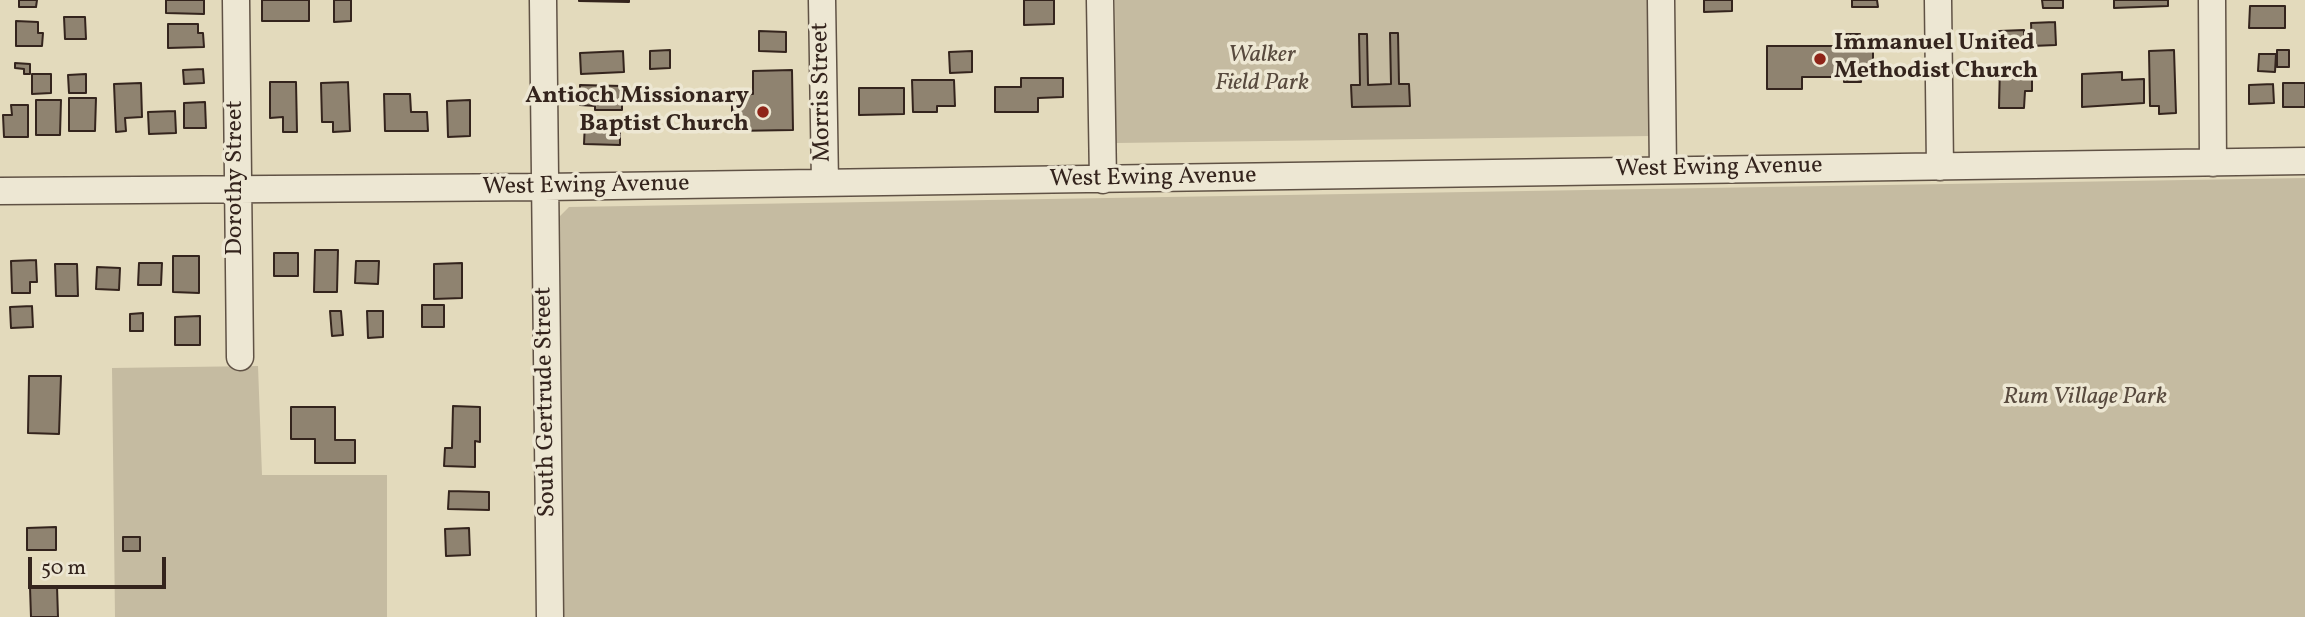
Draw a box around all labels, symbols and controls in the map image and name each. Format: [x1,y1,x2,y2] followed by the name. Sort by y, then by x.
[807,22,839,162] street label: Morris Street
[1834,31,2038,87] place label: Immanuel United Methodist Church
[1215,43,1309,99] park label: Walker Field Park
[1812,51,1828,67] marker: Immanuel United Methodist Church
[525,84,749,140] place label: Antioch Missionary Baptist Church
[223,100,251,256] street label: Dorothy Street
[755,104,771,120] marker: Antioch Missionary Baptist Church
[1615,153,1823,185] street label: West Ewing Avenue
[1049,163,1257,195] street label: West Ewing Avenue
[482,171,690,203] street label: West Ewing Avenue
[531,286,563,518] street label: South Gertrude Street
[2003,385,2167,413] park label: Rum Village Park
[32,544,170,588] scale bar
[41,554,86,583] text: 50 m

